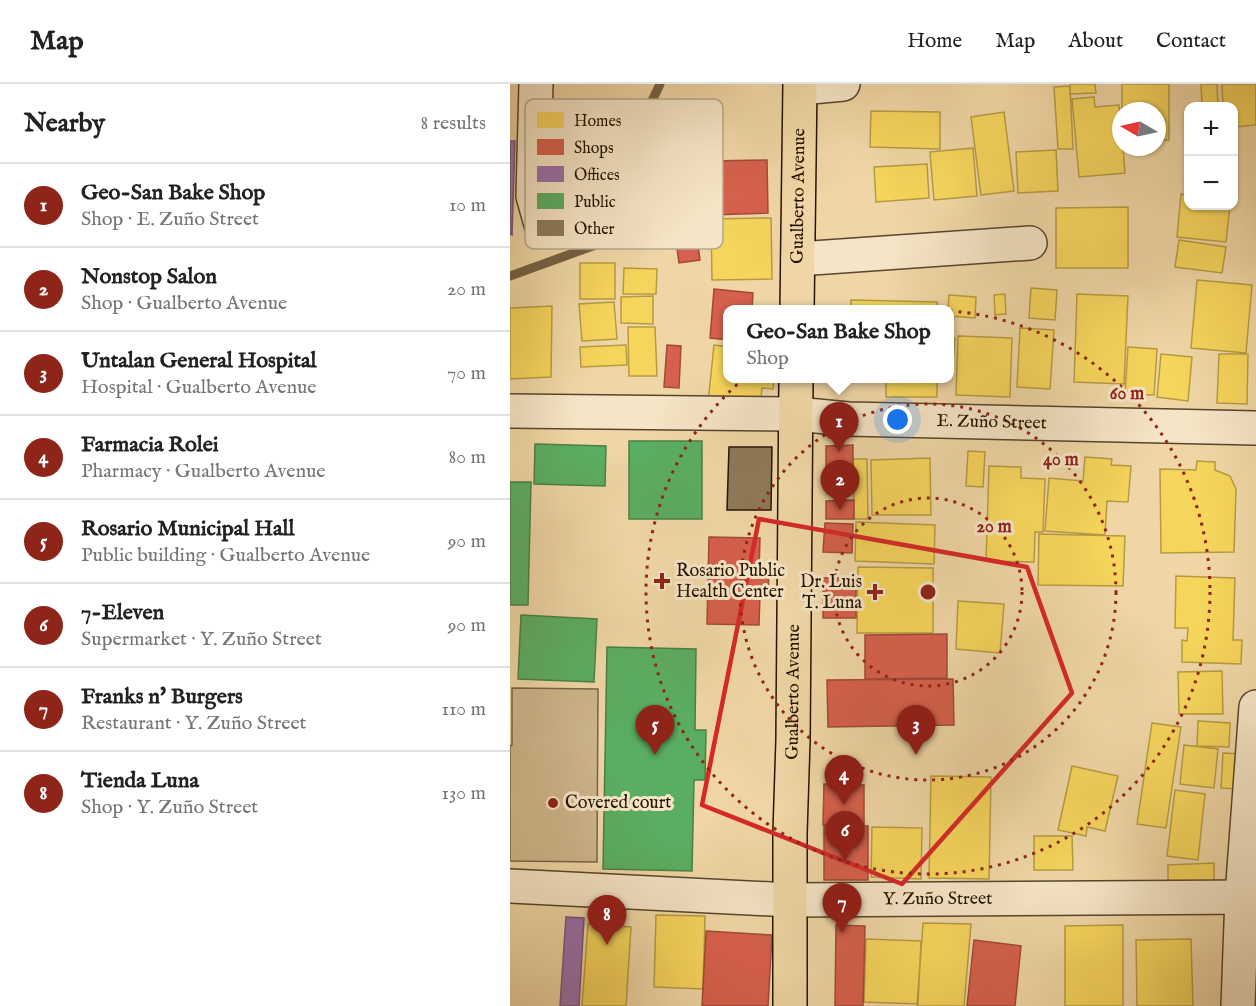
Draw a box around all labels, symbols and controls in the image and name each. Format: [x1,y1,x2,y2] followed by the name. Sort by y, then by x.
[30,24,84,59] text: Map
[907,28,962,55] text: Home
[995,28,1035,55] text: Map
[1068,28,1123,55] text: About
[1156,28,1226,55] text: Contact
[525,99,723,249] legend
[1112,102,1166,156] north arrow
[1184,102,1238,210] map controls
[1184,102,1238,156] button: +
[24,107,105,140] text: Nearby
[420,111,486,136] text: 8 results
[574,112,622,132] text: Homes
[786,128,811,264] street label: Gualberto Avenue
[574,139,614,159] text: Shops
[1184,156,1238,210] button: −
[574,166,620,186] text: Offices
[81,179,265,207] text: Geo-San Bake Shop
[40,193,47,218] text: 1
[449,193,486,218] text: 10 m
[574,193,616,213] text: Public
[81,207,259,232] text: Shop · E. Zuño Street
[574,220,615,240] text: Other
[81,263,217,291] text: Nonstop Salon
[39,277,48,302] text: 2
[447,277,486,302] text: 20 m
[81,291,287,316] text: Shop · Gualberto Avenue
[723,305,954,383] popup
[746,318,931,346] text: Geo-San Bake Shop
[746,346,789,371] text: Shop
[81,347,317,375] text: Untalan General Hospital
[40,361,47,386] text: 3
[447,361,486,386] text: 70 m
[81,375,317,400] text: Hospital · Gualberto Avenue
[1110,383,1144,406] text: 60 m
[820,402,858,452] pin: 1
[883,405,912,434] your location
[936,409,1047,435] street label: E. Zuño Street
[81,431,219,459] text: Farmacia Rolei
[39,445,48,470] text: 4
[449,445,486,470] text: 80 m
[1043,449,1079,472] text: 40 m
[81,459,326,484] text: Pharmacy · Gualberto Avenue
[820,460,860,510] pin: 2
[81,515,295,543] text: Rosario Municipal Hall
[976,516,1012,539] text: 20 m
[40,529,47,554] text: 5
[448,529,486,554] text: 90 m
[81,543,370,568] text: Public building · Gualberto Avenue
[676,560,785,604] place label: Rosario Public Health Center
[800,571,862,615] place label: Dr. Luis T. Luna
[653,572,671,590] marker: Rosario Public Health Center
[918,582,938,602] centre of rings
[866,583,884,601] marker: Dr. Luis T. Luna
[81,599,164,627] text: 7-Eleven
[39,613,48,638] text: 6
[448,613,486,638] text: 90 m
[781,624,805,760] street label: Gualberto Avenue
[81,627,322,652] text: Supermarket · Y. Zuño Street
[81,683,243,711] text: Franks n' Burgers
[39,697,48,722] text: 7
[442,697,486,722] text: 110 m
[636,706,674,755] pin: 5
[896,706,936,755] pin: 3
[81,711,306,736] text: Restaurant · Y. Zuño Street
[824,756,864,805] pin: 4
[81,767,199,795] text: Tienda Luna
[40,781,47,806] text: 8
[441,781,486,806] text: 130 m
[565,792,671,815] place label: Covered court
[81,795,258,820] text: Shop · Y. Zuño Street
[546,796,560,810] marker: Covered court
[826,812,864,861] pin: 6
[822,884,862,933] pin: 7
[883,887,993,911] street label: Y. Zuño Street
[588,896,626,945] pin: 8

